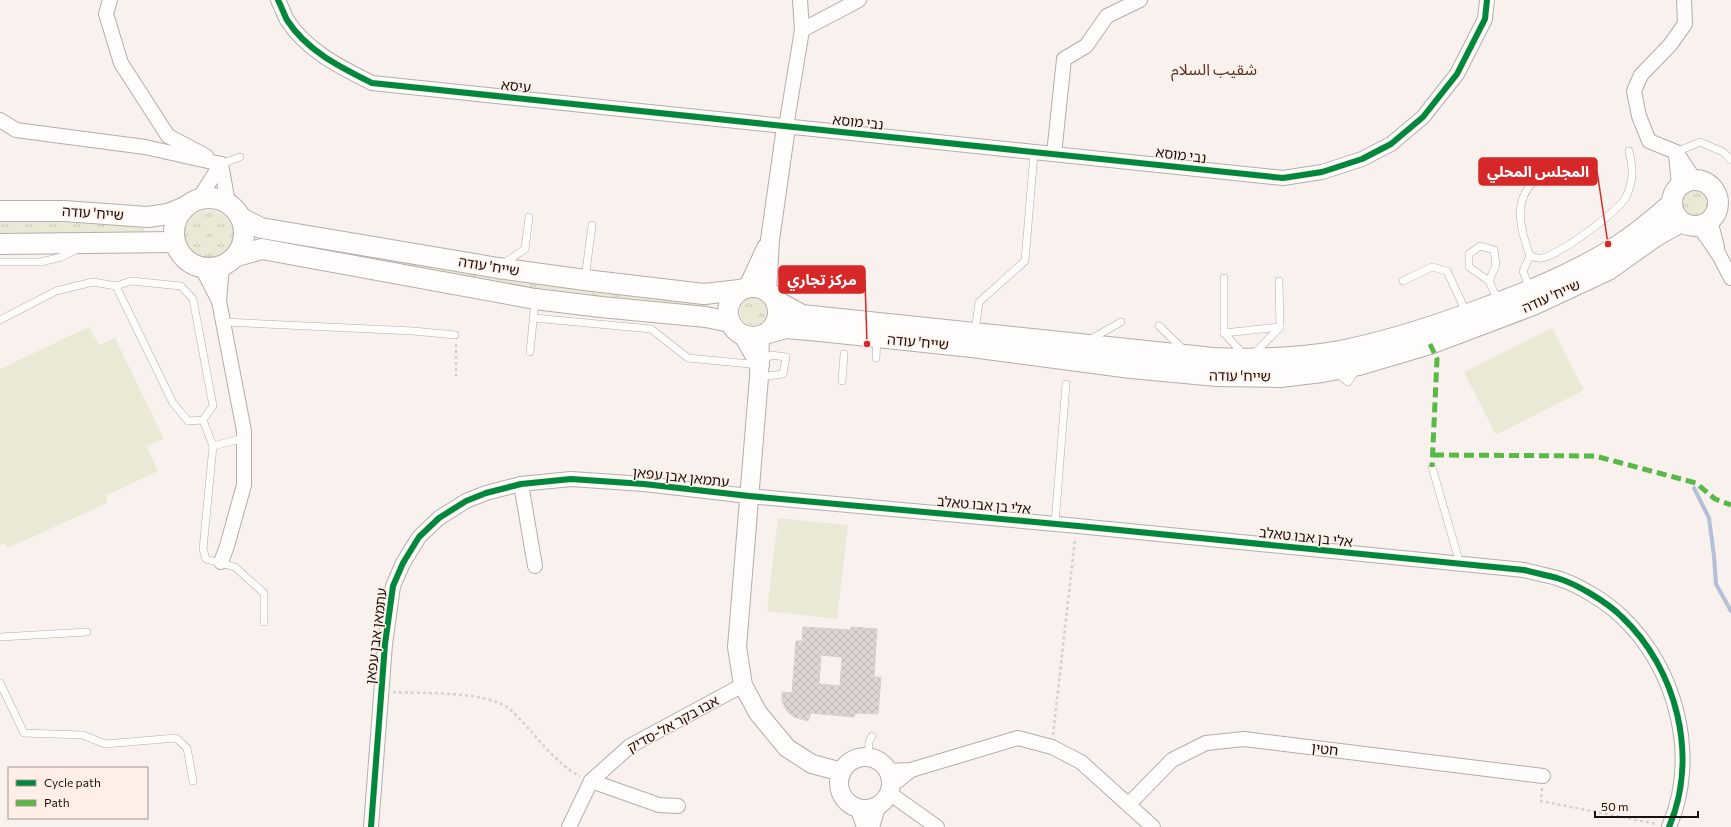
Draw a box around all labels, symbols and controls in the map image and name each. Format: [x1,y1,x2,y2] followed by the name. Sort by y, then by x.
[1171,59,1257,82] district label: شقيب السلام
[500,75,532,96] street label: עיסא
[832,110,884,133] street label: נבי מוסא
[1155,143,1208,166] street label: נבי מוסא
[1479,158,1597,185] callout: المجلس المحلي
[1487,162,1589,183] text: المجلس المحلي
[62,202,124,223] street label: שייח' עודה
[457,252,521,279] street label: שייח' עודה
[779,266,865,293] callout: مركز تجاري
[787,270,857,291] text: مركز تجاري
[1519,275,1582,316] street label: שייח' עודה
[887,330,950,353] street label: שייח' עודה
[1209,366,1271,385] street label: שייח' עודה
[632,463,730,490] street label: עתמאן אבן עפאן
[936,492,1032,517] street label: אלי בן אבו טאלב
[1258,523,1354,550] street label: אלי בן אבו טאלב
[361,587,390,685] street label: עתמאן אבן עפאן
[624,691,722,756] street label: אבו בקר אל-סדיק
[1311,738,1339,759] street label: חטין
[8,767,148,819] legend
[44,775,101,789] text: Cycle path
[1595,793,1698,819] scale bar
[44,795,70,809] text: Path
[1601,799,1629,813] text: 50 m

